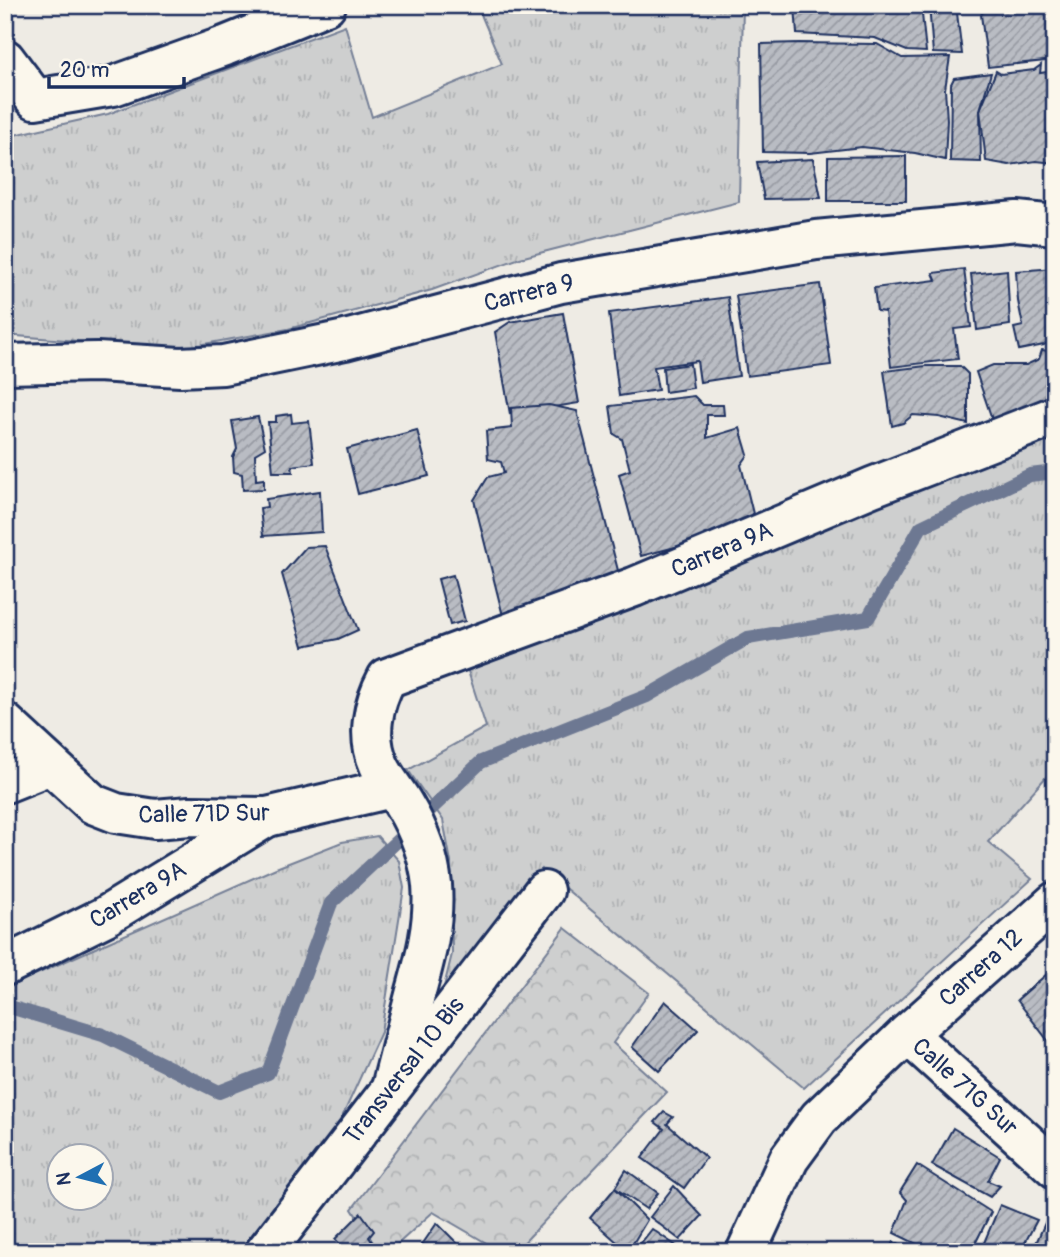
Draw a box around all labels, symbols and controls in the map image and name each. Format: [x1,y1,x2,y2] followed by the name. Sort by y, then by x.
[49,46,184,90] scale bar
[60,57,109,84] text: 20 m
[481,268,577,318] street label: Carrera 9
[667,516,777,584] street label: Carrera 9A
[138,798,270,830] street label: Calle 71D Sur
[85,855,191,935] street label: Carrera 9A
[933,923,1029,1013] street label: Carrera 12
[337,991,471,1150] street label: Transversal 10 Bis
[906,1032,1024,1142] street label: Calle 71G Sur
[46,1142,116,1212] north arrow
[51,1171,77,1187] text: N

